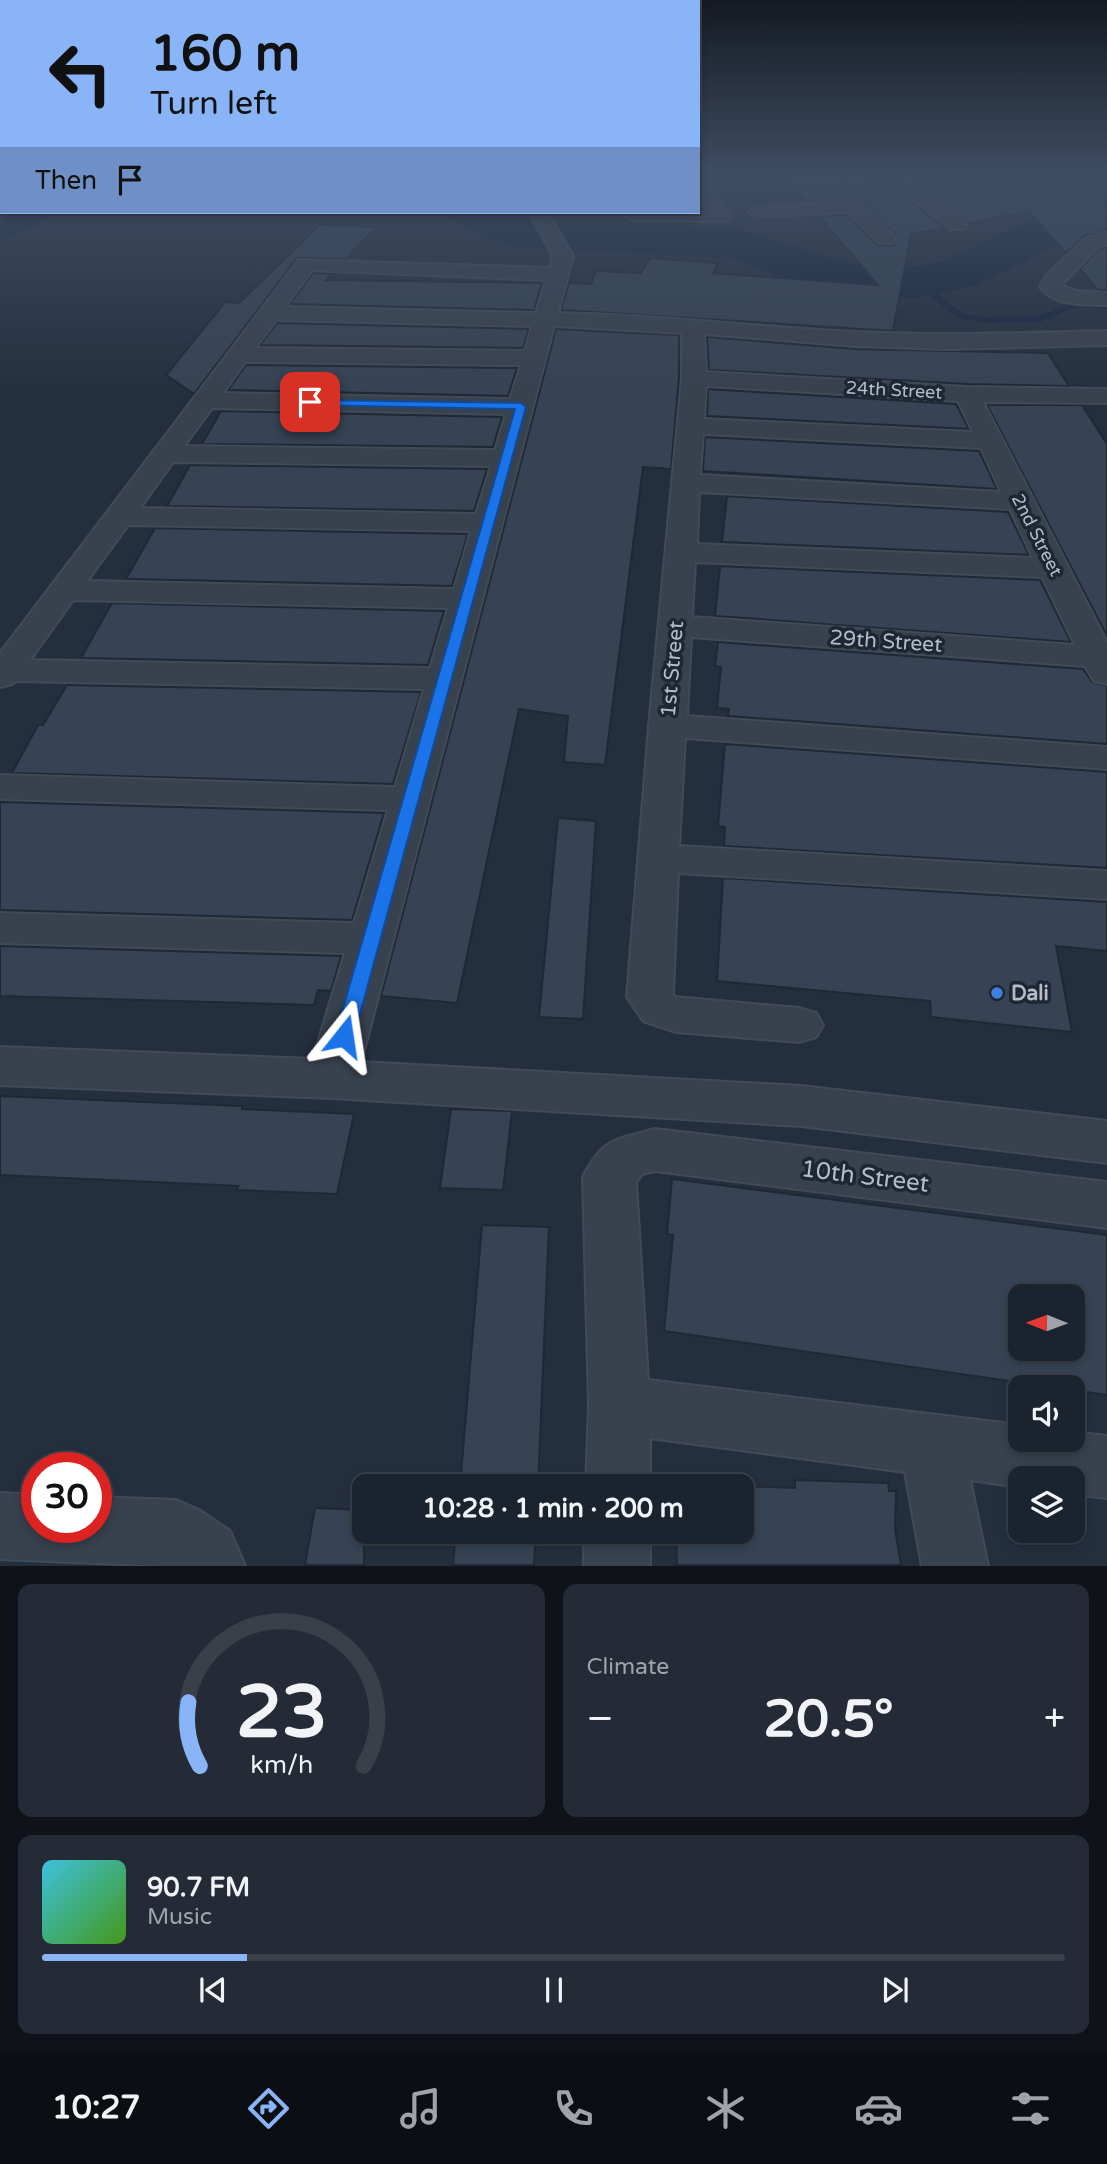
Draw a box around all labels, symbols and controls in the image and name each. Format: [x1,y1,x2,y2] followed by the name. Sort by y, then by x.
[150,25,300,84] text: 160 m
[35,28,126,119] icon: left
[150,85,277,123] text: Turn left
[111,161,149,199] icon: arrive
[35,165,97,196] text: Then
[280,372,340,432] pin
[845,376,943,404] street label: 24th Street
[291,383,329,421] icon: arrive
[1007,490,1067,580] street label: 2nd Street
[656,620,689,718] street label: 1st Street
[829,625,943,658] street label: 29th Street
[1011,981,1049,1006] place label: Dali
[989,985,1005,1001] marker: Dali
[307,999,381,1073] position arrow
[799,1154,931,1199] street label: 10th Street
[1008,1284,1085,1362] north arrow
[1008,1284,1085,1543] map controls
[1008,1375,1085,1452] button: sound
[21,1452,112,1543] speed limit sign: 30
[1008,1466,1085,1543] button: layers
[422,1493,684,1524] text: 10:28 · 1 min · 200 m
[587,1653,669,1681] text: Climate
[236,1670,327,1758] text: 23
[764,1688,894,1751] text: 20.5°
[587,1696,614,1742] text: −
[1044,1696,1065,1742] text: +
[250,1750,313,1780] text: km/h
[147,1872,250,1903] text: 90.7 FM
[147,1903,212,1931] text: Music
[194,1971,232,2009] icon: previous
[535,1971,573,2009] icon: pause
[876,1971,914,2009] icon: next
[244,2084,293,2133] icon: directions
[396,2084,445,2133] icon: music
[549,2084,598,2133] icon: phone
[701,2084,750,2133] icon: climate
[854,2084,903,2133] icon: car
[1006,2084,1055,2133] icon: filters
[52,2089,140,2127] text: 10:27

